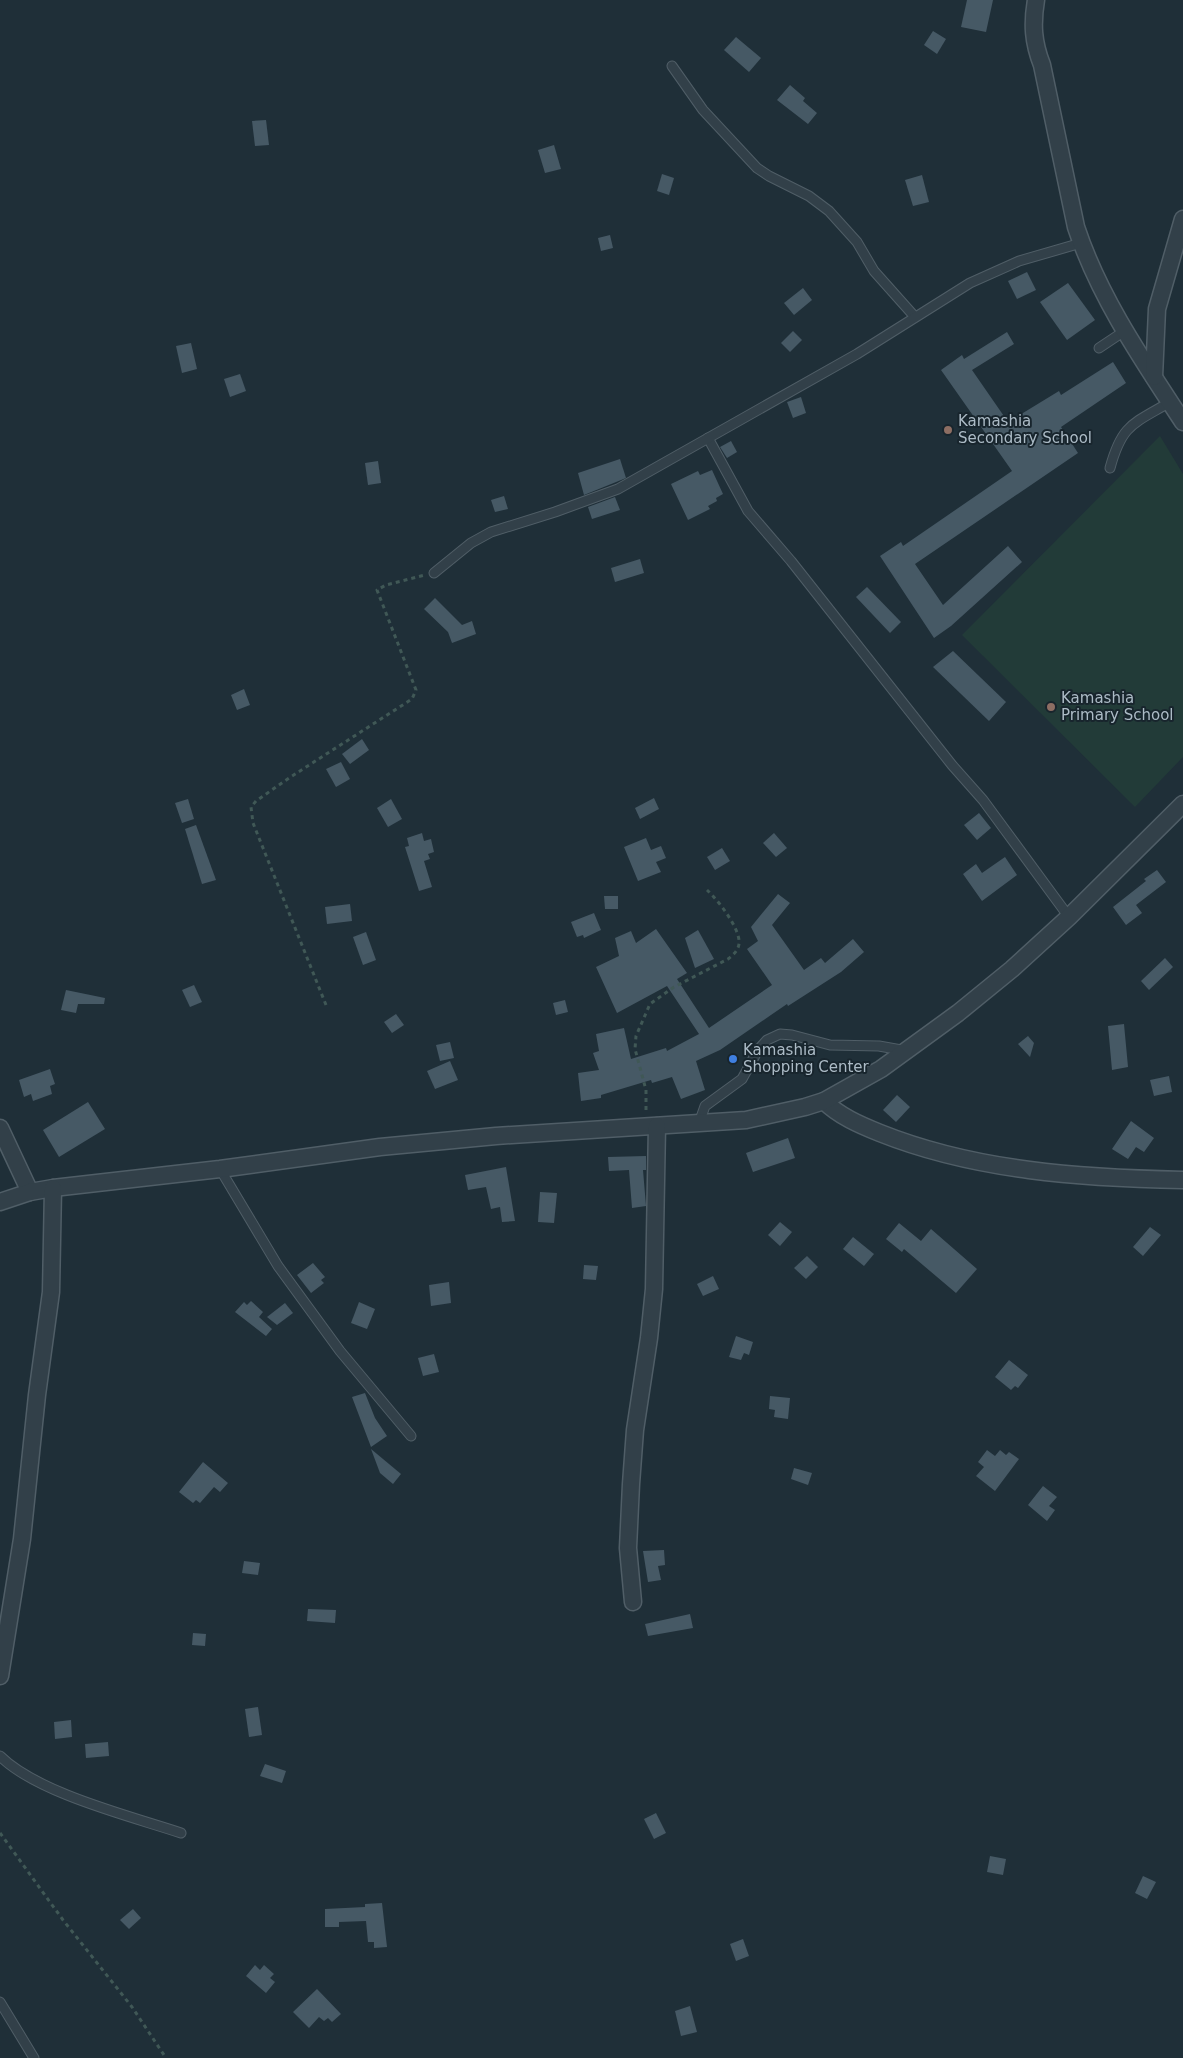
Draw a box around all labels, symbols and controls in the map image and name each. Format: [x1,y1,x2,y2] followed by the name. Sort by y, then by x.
[958,412,1092,447] place label: Kamashia Secondary School
[942,424,954,436] marker: Kamashia Secondary School
[1061,689,1174,724] place label: Kamashia Primary School
[1045,701,1057,713] marker: Kamashia Primary School
[743,1041,870,1076] place label: Kamashia Shopping Center
[727,1053,739,1065] marker: Kamashia Shopping Center

